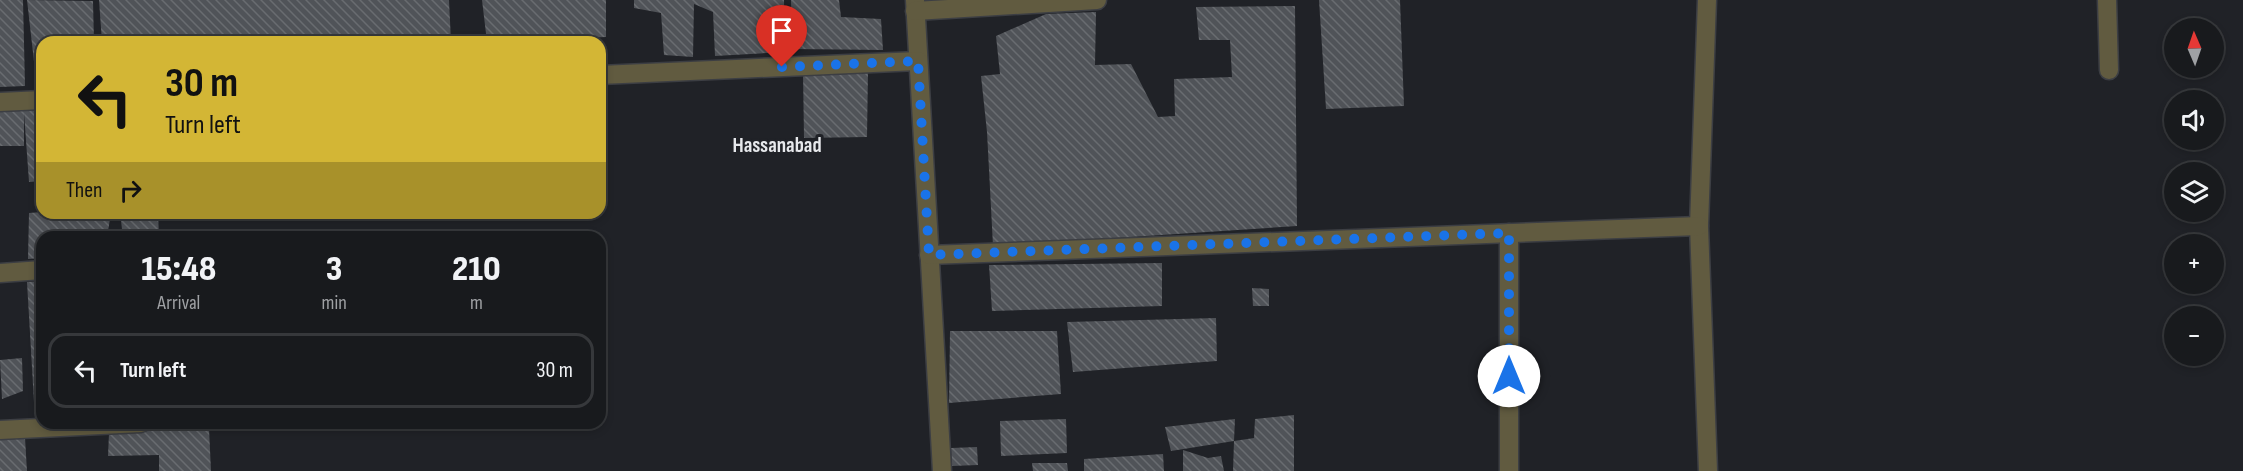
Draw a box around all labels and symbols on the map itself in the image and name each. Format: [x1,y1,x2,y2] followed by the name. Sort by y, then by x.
[756,5,807,67] pin
[2164,18,2224,78] north arrow
[732,133,822,158] district label: Hassanabad
[1477,344,1541,408] position arrow

